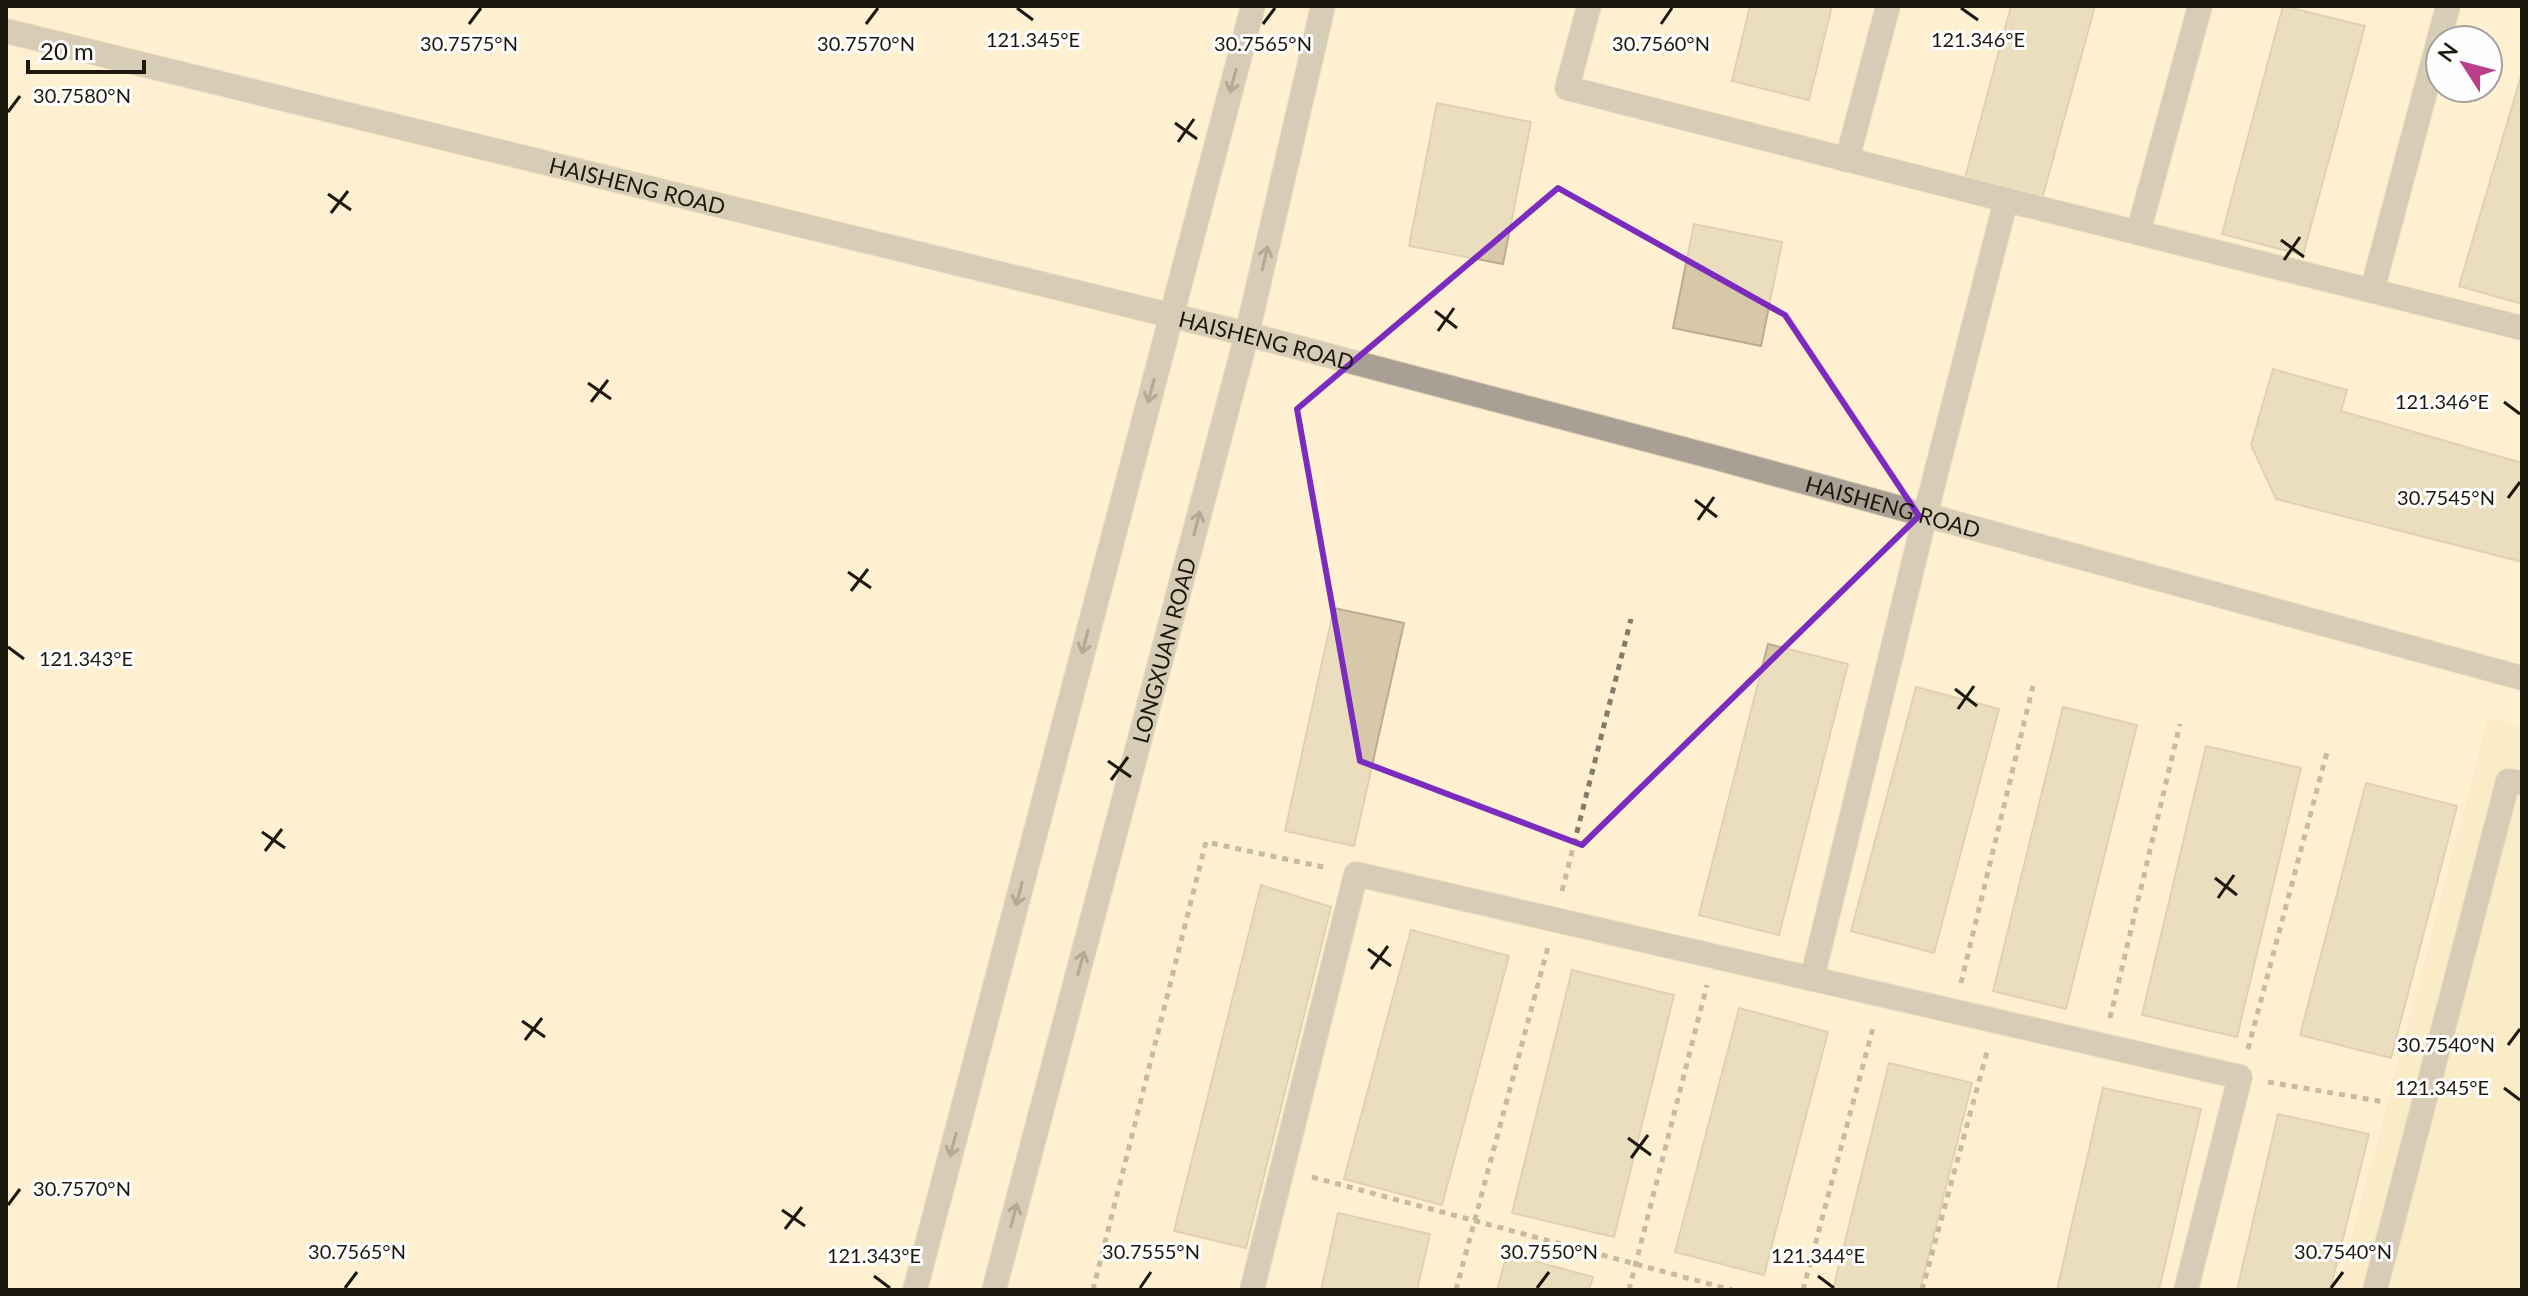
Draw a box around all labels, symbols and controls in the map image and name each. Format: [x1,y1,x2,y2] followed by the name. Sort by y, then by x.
[28,24,144,74] scale bar
[2424,24,2504,104] north arrow
[986,27,1080,51] text: 121.345°E
[1931,27,2025,51] text: 121.346°E
[420,31,518,55] text: 30.7575°N
[817,31,915,55] text: 30.7570°N
[1214,31,1312,55] text: 30.7565°N
[1612,31,1710,55] text: 30.7560°N
[40,36,94,65] text: 20 m
[2432,37,2463,67] text: N
[1224,68,1239,94] one-way arrow
[33,83,131,107] text: 30.7580°N
[547,151,728,220] street label: HAISHENG ROAD
[1258,246,1273,271] one-way arrow
[1176,304,1357,375] street label: HAISHENG ROAD
[1142,377,1157,403] one-way arrow
[2395,389,2489,413] text: 121.346°E
[1802,469,1984,543] street label: HAISHENG ROAD
[2397,485,2495,509] text: 30.7545°N
[1191,510,1206,536] one-way arrow
[1126,554,1201,746] street label: LONGXUAN ROAD
[1076,629,1091,655] one-way arrow
[39,646,133,670] text: 121.343°E
[1011,880,1026,906] one-way arrow
[1074,951,1089,977] one-way arrow
[2397,1032,2495,1056] text: 30.7540°N
[2395,1075,2489,1099] text: 121.345°E
[945,1132,960,1158] one-way arrow
[33,1176,131,1200] text: 30.7570°N
[1007,1202,1022,1228] one-way arrow
[308,1239,406,1263] text: 30.7565°N
[1102,1239,1200,1263] text: 30.7555°N
[1500,1239,1598,1263] text: 30.7550°N
[2294,1239,2392,1263] text: 30.7540°N
[827,1243,921,1267] text: 121.343°E
[1771,1243,1865,1267] text: 121.344°E

